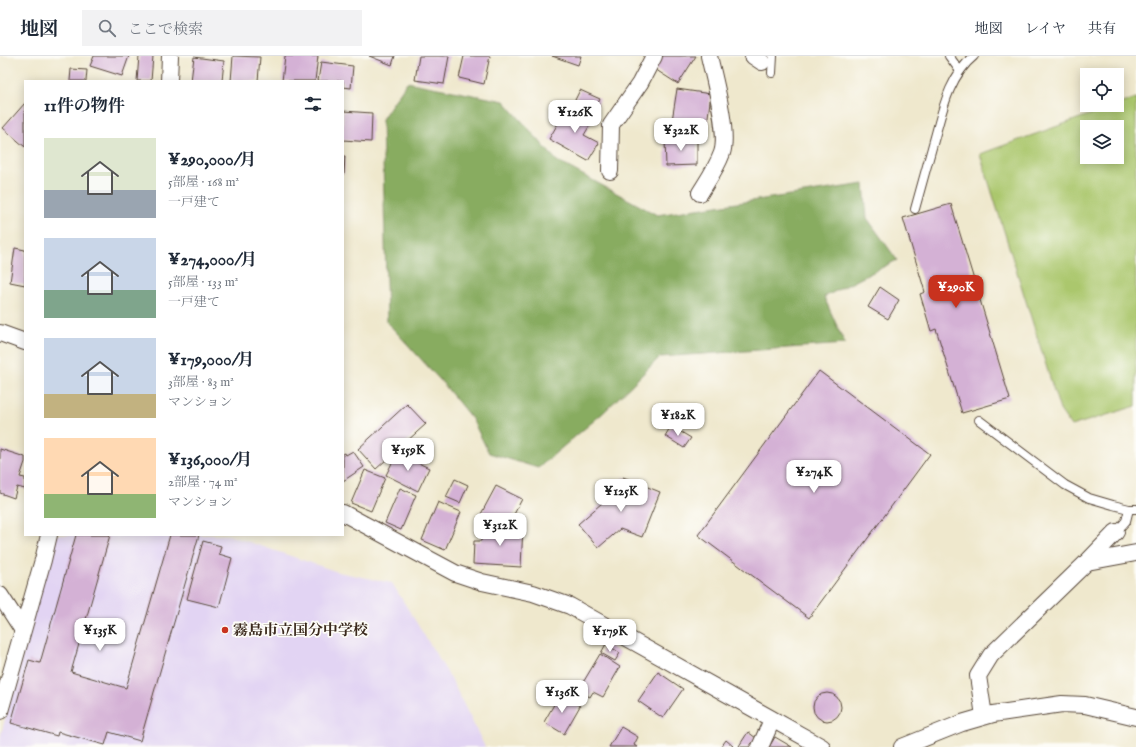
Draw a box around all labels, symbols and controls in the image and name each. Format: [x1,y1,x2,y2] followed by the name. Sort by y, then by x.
[82,10,362,46] search box
[96,17,118,39] icon: search
[20,18,58,42] text: 地図
[128,20,203,39] text: ここで検索
[975,20,1003,38] text: 地図
[1025,20,1066,38] text: レイヤ
[1088,20,1116,38] text: 共有
[1080,68,1124,164] map controls
[1080,68,1124,112] button: locate
[302,93,324,115] icon: filters
[44,96,125,117] text: 11件の物件
[547,100,603,134] pin: ¥126K
[557,104,593,121] text: ¥126K
[653,118,709,152] pin: ¥322K
[1080,120,1124,164] button: layers
[663,122,699,139] text: ¥322K
[168,150,257,171] text: ¥290,000/月
[76,154,124,202] icon: home
[168,174,239,191] text: 5部屋 · 168 m²
[168,194,220,211] text: 一戸建て
[168,250,257,271] text: ¥274,000/月
[76,254,124,302] icon: home
[168,274,238,291] text: 5部屋 · 133 m²
[928,275,984,309] pin: ¥290K
[937,279,975,296] text: ¥290K
[168,294,220,311] text: 一戸建て
[168,350,254,371] text: ¥179,000/月
[76,354,124,402] icon: home
[168,374,234,391] text: 3部屋 · 83 m²
[168,394,232,411] text: マンション
[650,403,706,437] pin: ¥182K
[661,407,695,424] text: ¥182K
[380,438,436,472] pin: ¥159K
[391,442,425,459] text: ¥159K
[168,450,253,471] text: ¥136,000/月
[76,454,124,502] icon: home
[786,460,842,494] pin: ¥274K
[795,464,833,481] text: ¥274K
[168,474,238,491] text: 2部屋 · 74 m²
[593,479,649,513] pin: ¥125K
[604,483,638,500] text: ¥125K
[168,494,232,511] text: マンション
[472,513,528,547] pin: ¥312K
[483,517,517,534] text: ¥312K
[72,618,128,652] pin: ¥135K
[582,619,638,653] pin: ¥179K
[233,621,368,640] place label: 霧島市立国分中学校
[83,622,117,639] text: ¥135K
[592,623,628,640] text: ¥179K
[220,625,230,635] marker: 霧島市立国分中学校
[534,680,590,714] pin: ¥136K
[545,684,579,701] text: ¥136K

